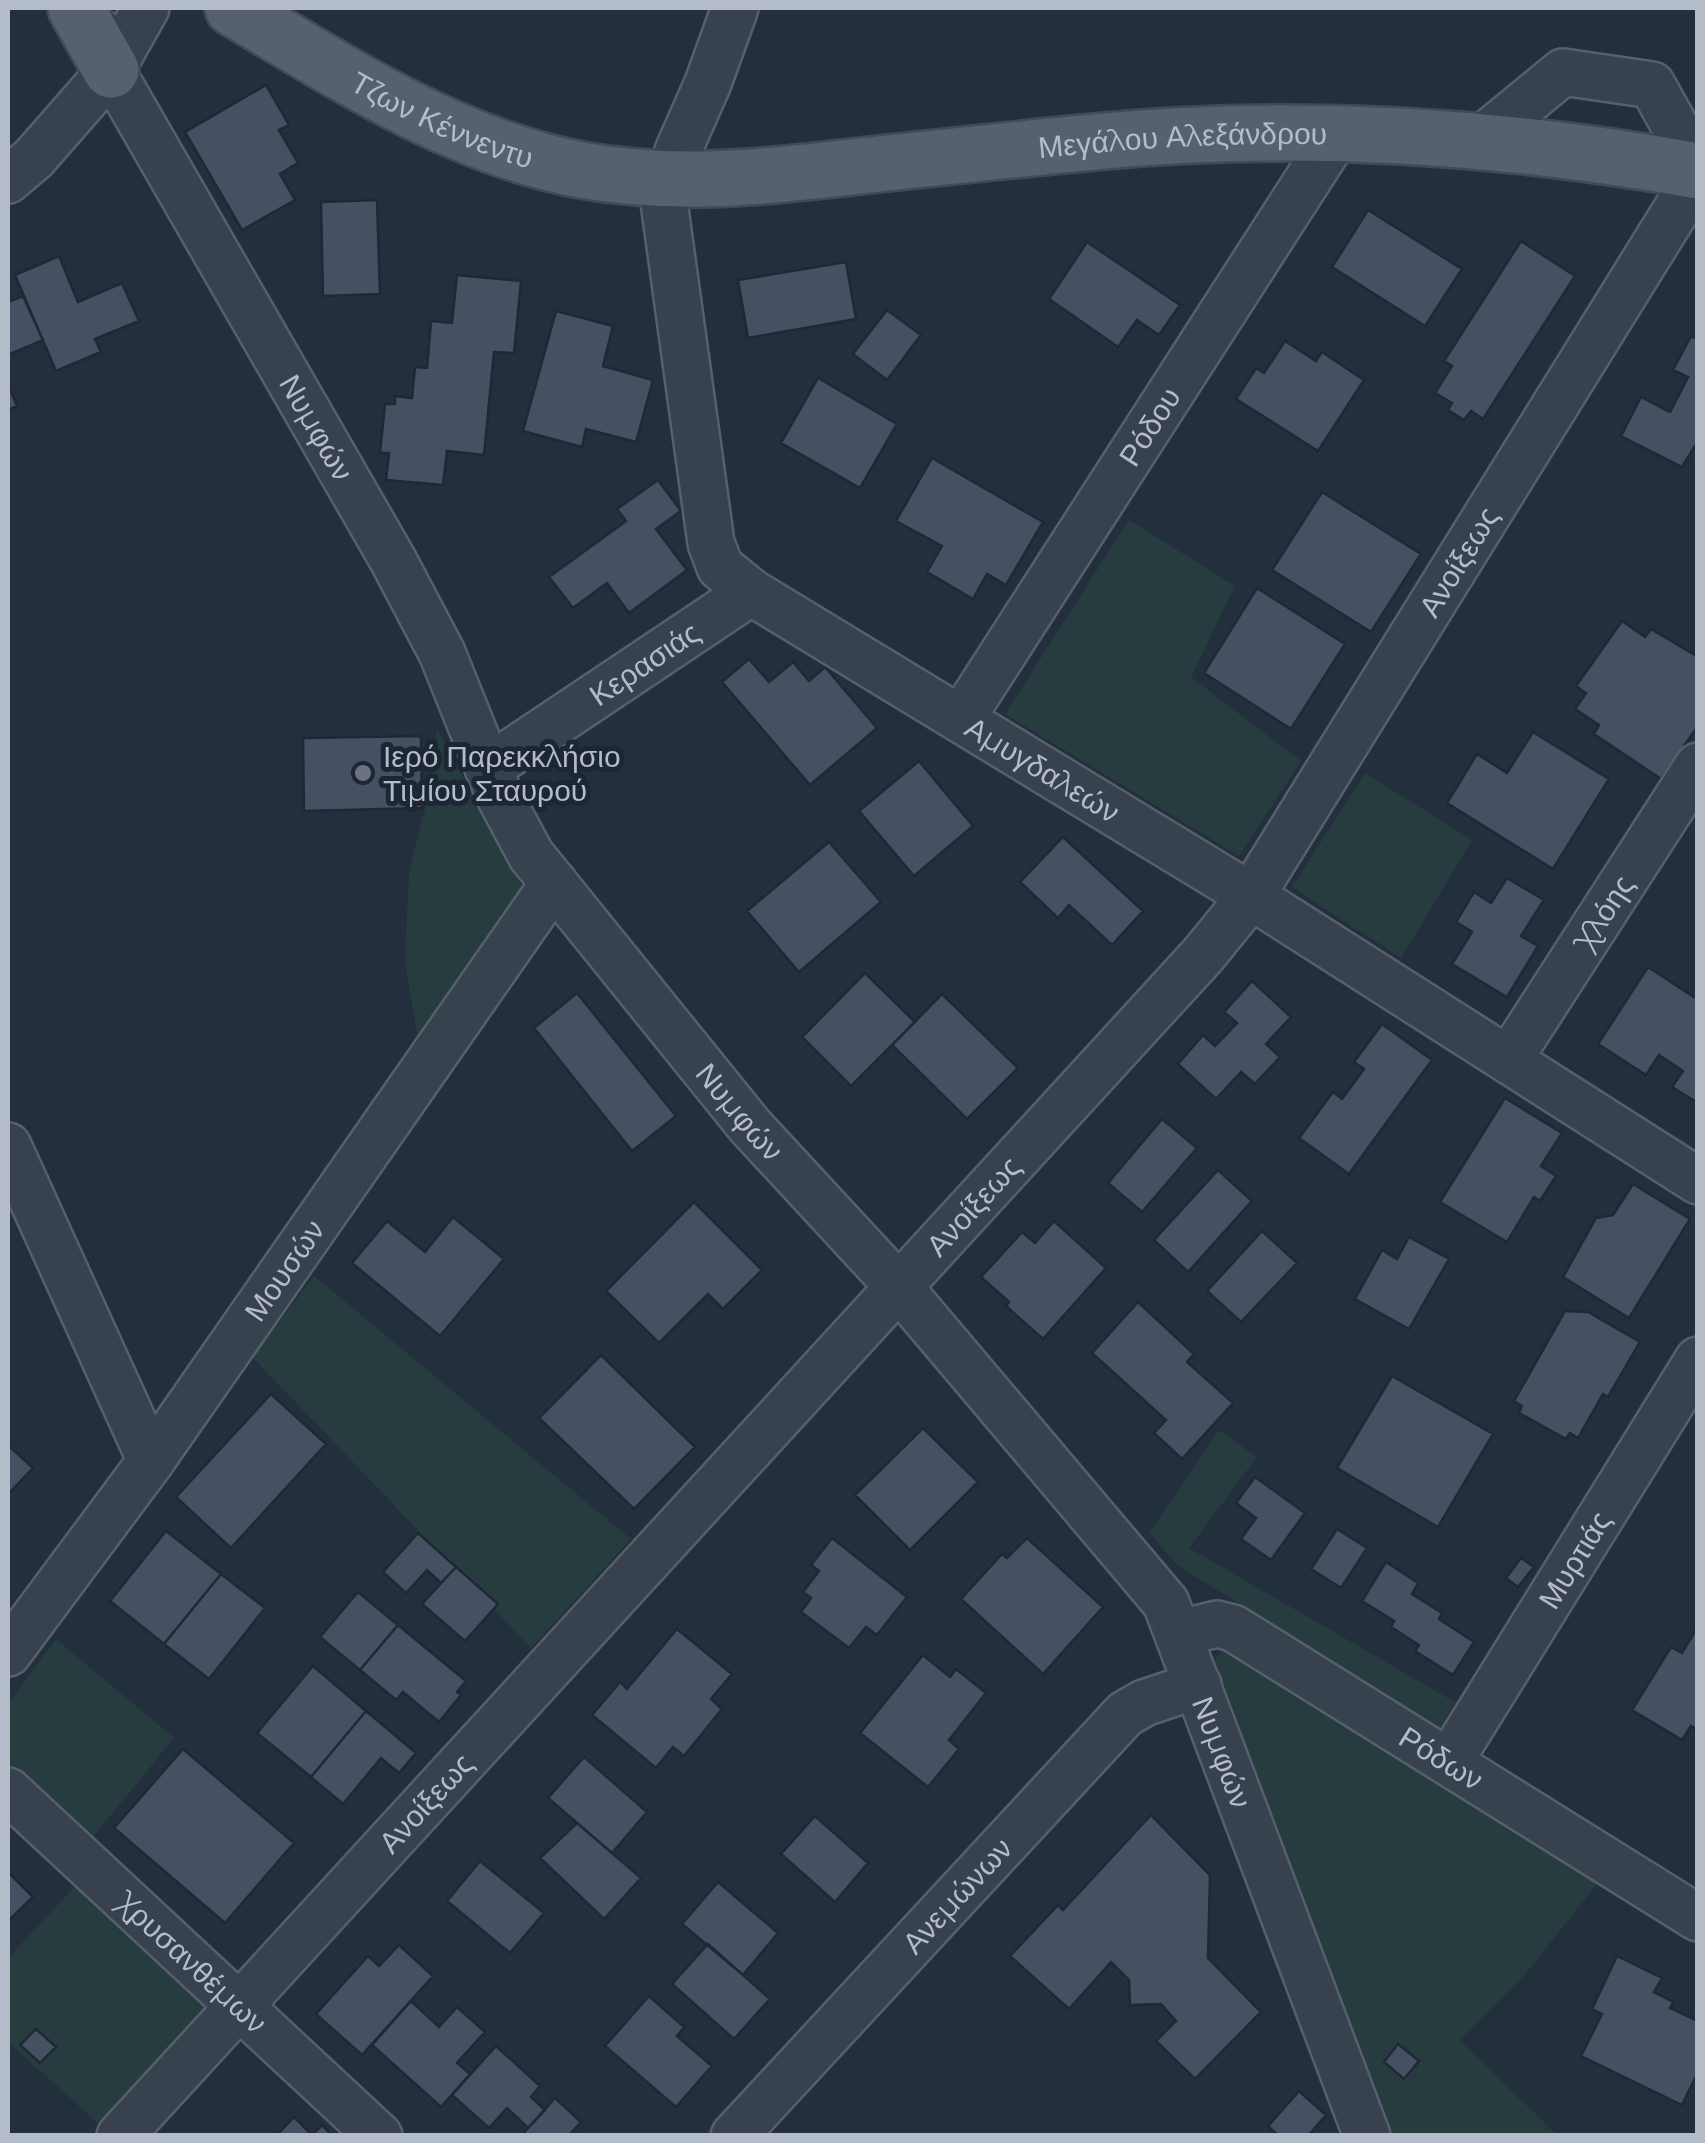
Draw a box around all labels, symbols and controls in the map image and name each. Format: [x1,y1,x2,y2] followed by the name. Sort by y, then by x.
[345,63,538,176] street label: Τζων Κέννεντυ
[1036,115,1327,166] street label: Μεγάλου Αλεξάνδρου
[272,368,362,487] street label: Νυμφών
[1110,380,1188,473] street label: Ρόδου
[1410,500,1506,623] street label: Ανοίξεως
[582,613,706,714] street label: Κερασιάς
[959,708,1127,830] street label: Αμυγδαλεών
[383,738,621,809] place label: Ιερό Παρεκκλήσιο Τιμίου Σταυρού
[352,762,374,784] marker: Ιερό Παρεκκλήσιο Τιμίου Σταυρού
[1564,868,1641,959] street label: Χλόης
[688,1056,791,1168] street label: Νυμφών
[918,1148,1028,1264] street label: Ανοίξεως
[236,1212,332,1328] street label: Μουσών
[1530,1504,1619,1615] street label: Μυρτιάς
[1184,1691,1260,1813] street label: Νυμφών
[1392,1718,1490,1798] street label: Ρόδων
[370,1745,481,1861] street label: Ανοίξεως
[894,1830,1020,1961] street label: Ανεμώνων
[107,1882,275,2041] street label: Χρυσανθέμων

